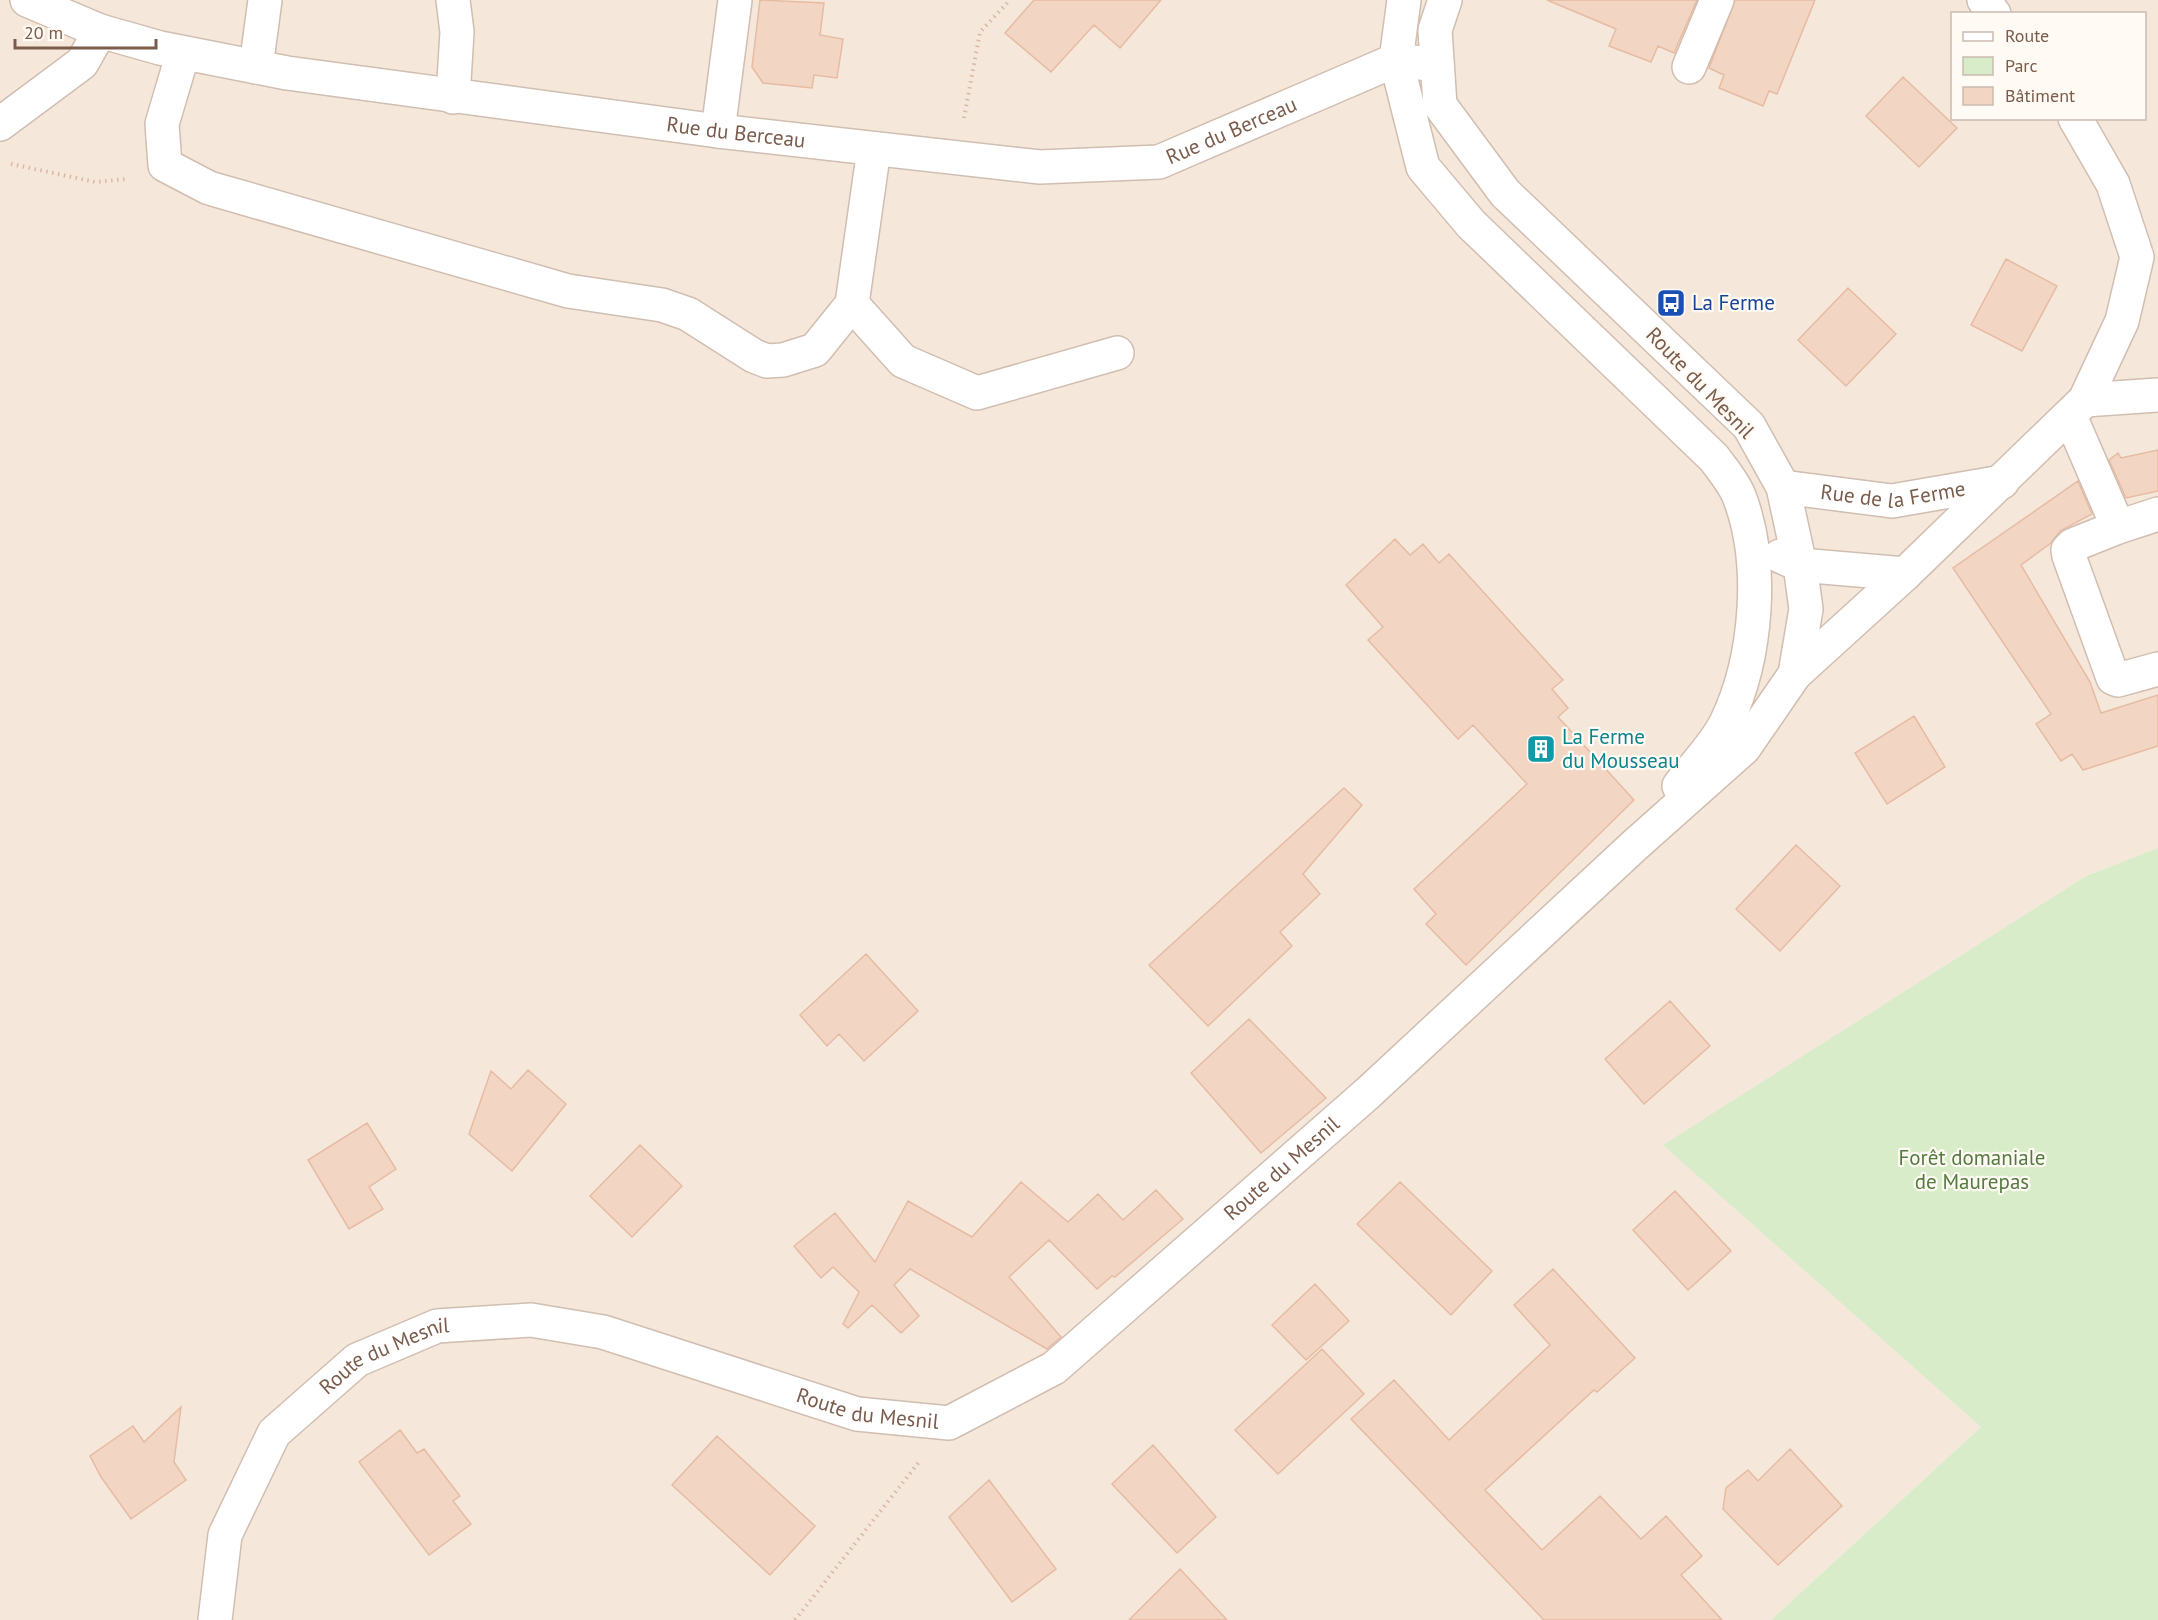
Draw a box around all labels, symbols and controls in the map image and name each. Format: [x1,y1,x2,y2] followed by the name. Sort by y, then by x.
[15,12,156,50] scale bar
[1951,12,2146,120] legend
[24,21,63,44] text: 20 m
[2005,24,2049,47] text: Route
[2005,54,2038,77] text: Parc
[2005,84,2075,107] text: Bâtiment
[1162,90,1301,170] street label: Rue du Berceau
[665,110,807,154] street label: Rue du Berceau
[1655,287,1687,319] bus stop icon: La Ferme
[1692,289,1775,316] place label: La Ferme
[1640,321,1760,444] street label: Route du Mesnil
[1819,475,1967,514] street label: Rue de la Ferme
[1562,723,1680,774] place label: La Ferme du Mousseau
[1525,733,1557,765] building icon: La Ferme du Mousseau
[1218,1110,1345,1226] street label: Route du Mesnil
[1899,1144,2046,1195] park label: Forêt domaniale de Maurepas
[313,1311,450,1400] street label: Route du Mesnil
[793,1381,940,1435] street label: Route du Mesnil

